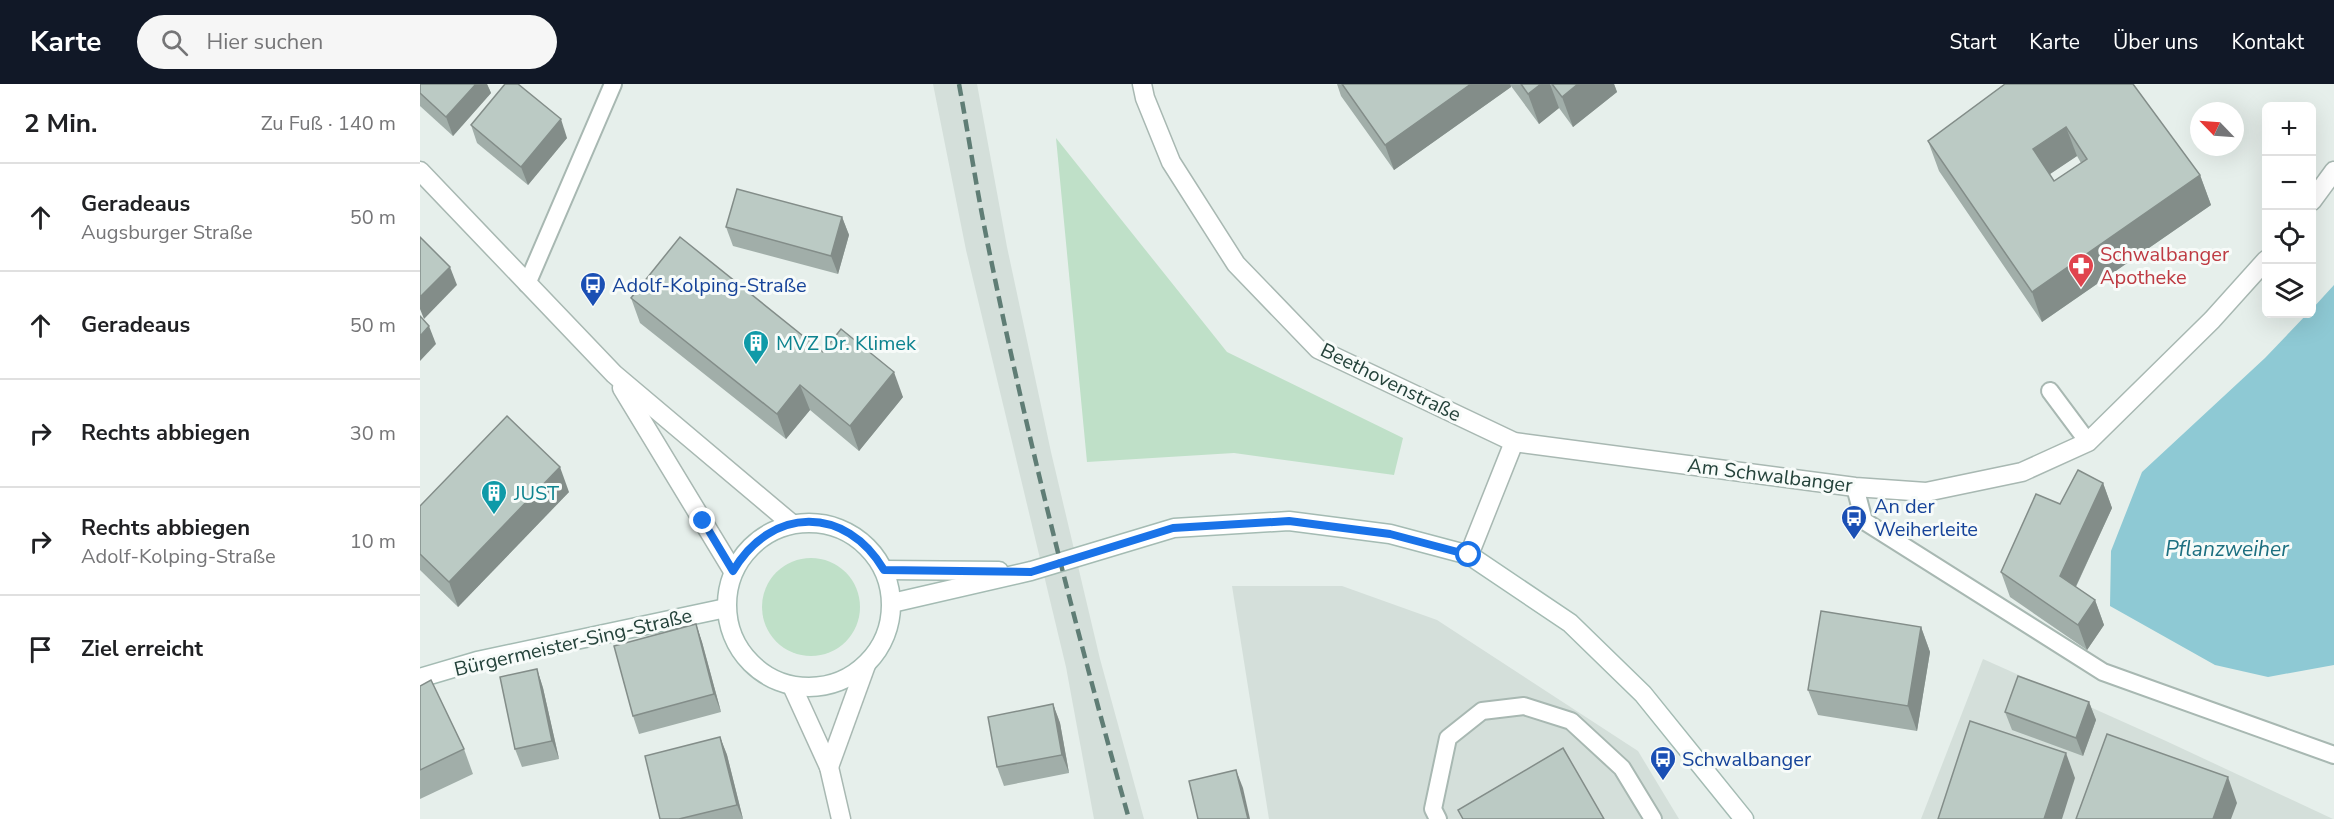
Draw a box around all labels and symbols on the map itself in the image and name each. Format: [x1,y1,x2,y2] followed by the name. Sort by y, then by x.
[2190,102,2244,156] north arrow
[2100,241,2229,291] place label: Schwalbanger Apotheke
[2066,251,2096,289] pharmacy icon: Schwalbanger Apotheke
[578,270,608,308] bus stop icon: Adolf-Kolping-Straße
[612,272,807,299] place label: Adolf-Kolping-Straße
[741,328,771,366] building icon: MVZ Dr. Klimek
[776,330,917,357] place label: MVZ Dr. Klimek
[1316,337,1466,428] street label: Beethovenstraße
[1686,452,1854,499] street label: Am Schwalbanger
[479,478,509,516] building icon: JUST
[513,480,559,507] place label: JUST
[1874,493,1978,543] place label: An der Weiherleite
[1839,503,1869,541] bus stop icon: An der Weiherleite
[689,507,715,533] route end
[2165,535,2289,563] water label: Pflanzweiher
[1455,541,1481,567] route start
[451,602,695,683] street label: Bürgermeister-Sing-Straße
[1648,744,1678,782] bus stop icon: Schwalbanger
[1682,746,1811,773] place label: Schwalbanger

